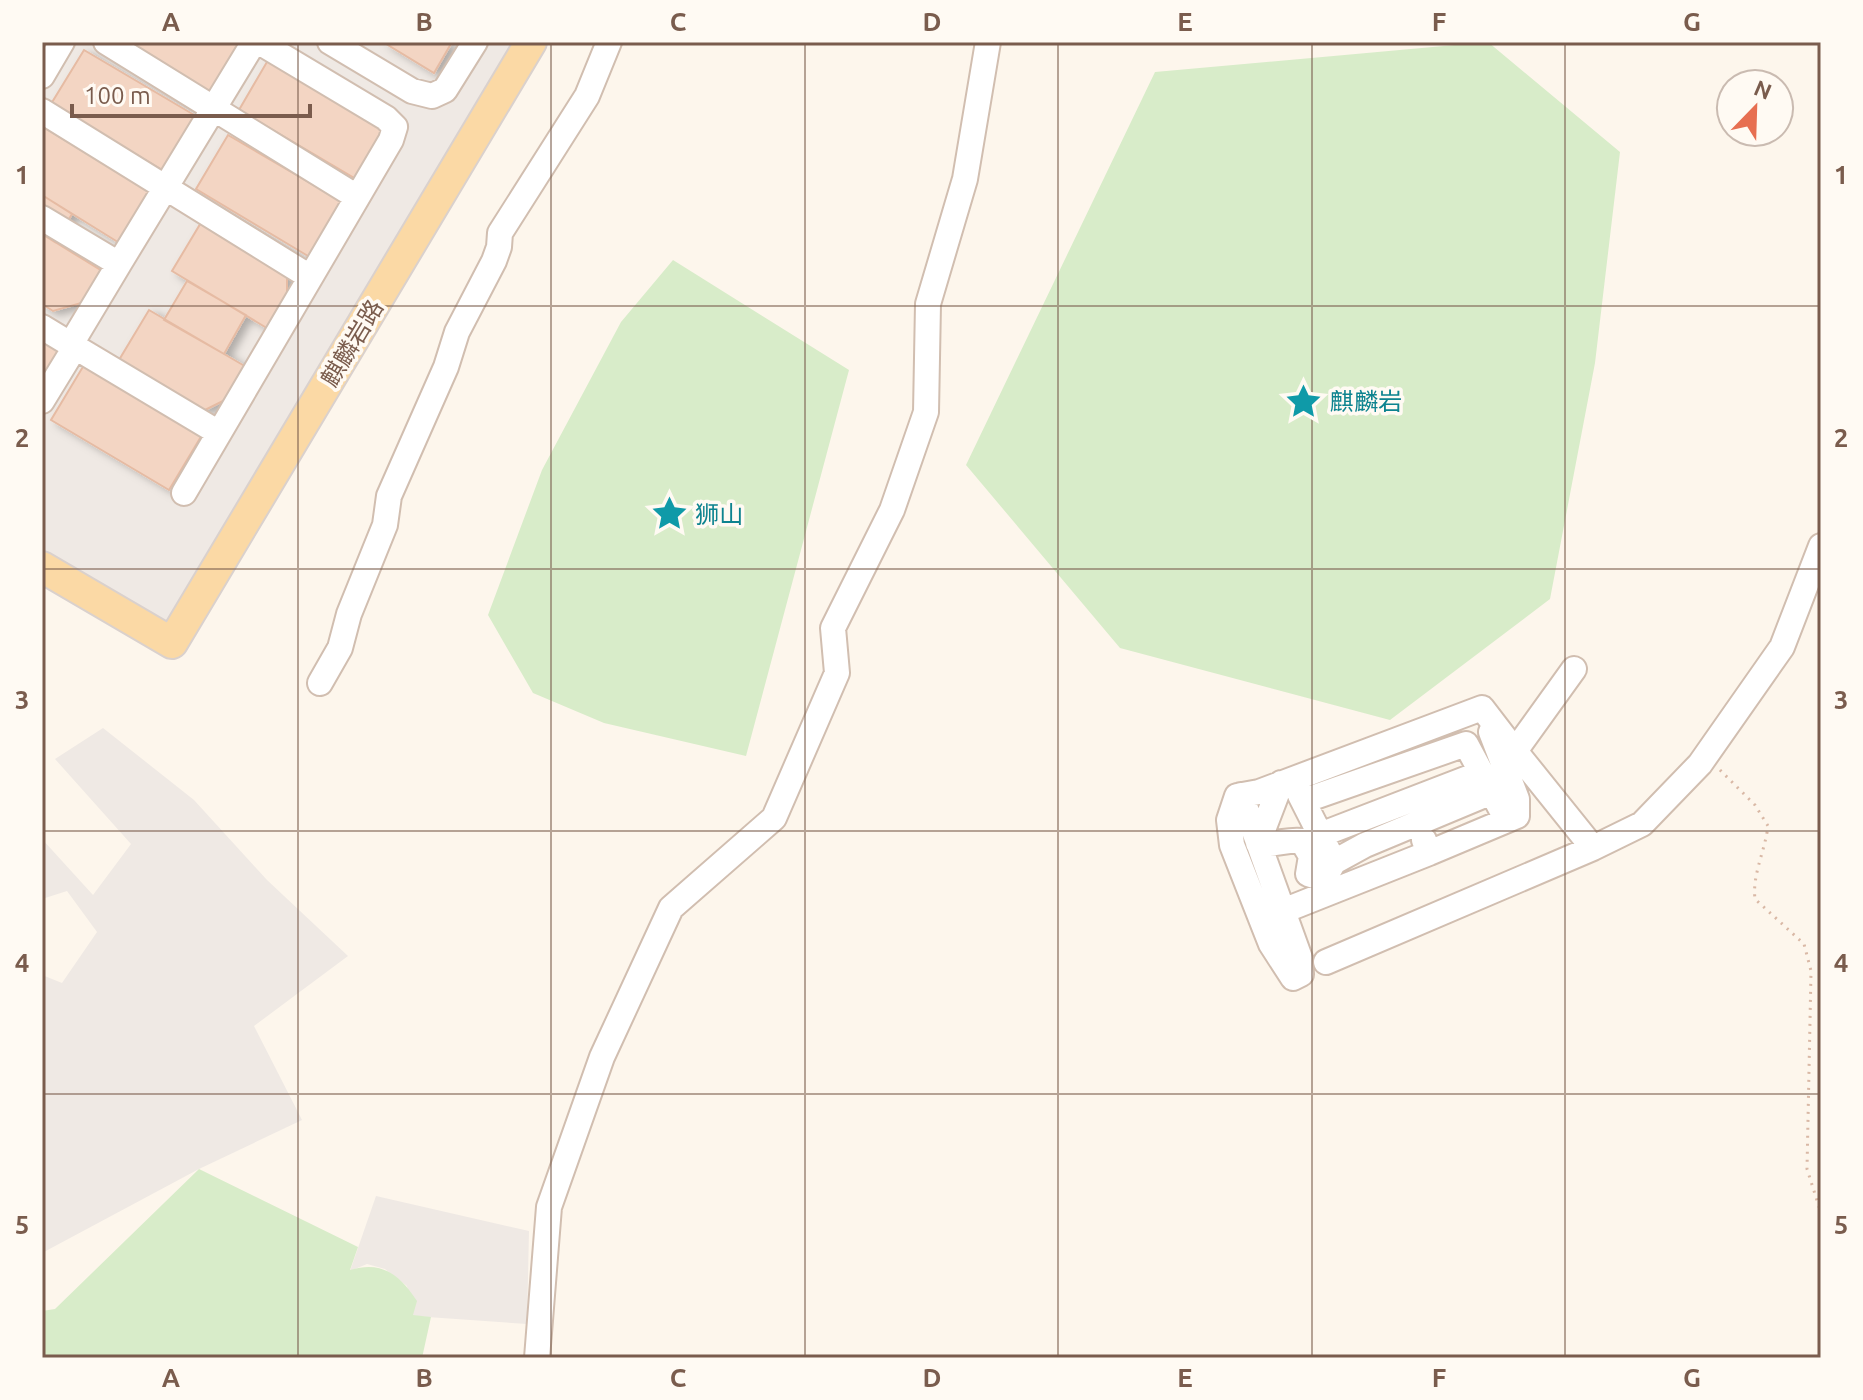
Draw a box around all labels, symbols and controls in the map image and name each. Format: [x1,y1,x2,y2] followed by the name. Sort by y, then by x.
[162,7,181,36] text: A
[415,7,433,36] text: B
[670,7,687,36] text: C
[923,7,941,36] text: D
[1177,7,1193,36] text: E
[1432,7,1446,36] text: F
[1683,7,1701,36] text: G
[72,68,310,118] scale bar
[1715,68,1795,148] north arrow
[1751,74,1775,104] text: N
[84,82,151,109] text: 100 m
[15,160,29,189] text: 1
[1834,160,1848,189] text: 1
[316,295,388,391] street label: 麒麟岩路
[1285,382,1323,420] place icon: 麒麟岩
[1330,388,1402,415] place label: 麒麟岩
[15,423,29,452] text: 2
[1834,423,1848,452] text: 2
[650,495,688,533] place icon: 狮山
[695,501,743,528] place label: 狮山
[15,685,29,714] text: 3
[1834,685,1848,714] text: 3
[15,948,29,977] text: 4
[1834,948,1848,977] text: 4
[15,1210,29,1239] text: 5
[1834,1210,1848,1239] text: 5
[162,1363,181,1392] text: A
[415,1363,433,1392] text: B
[670,1363,687,1392] text: C
[923,1363,941,1392] text: D
[1177,1363,1193,1392] text: E
[1432,1363,1446,1392] text: F
[1683,1363,1701,1392] text: G

